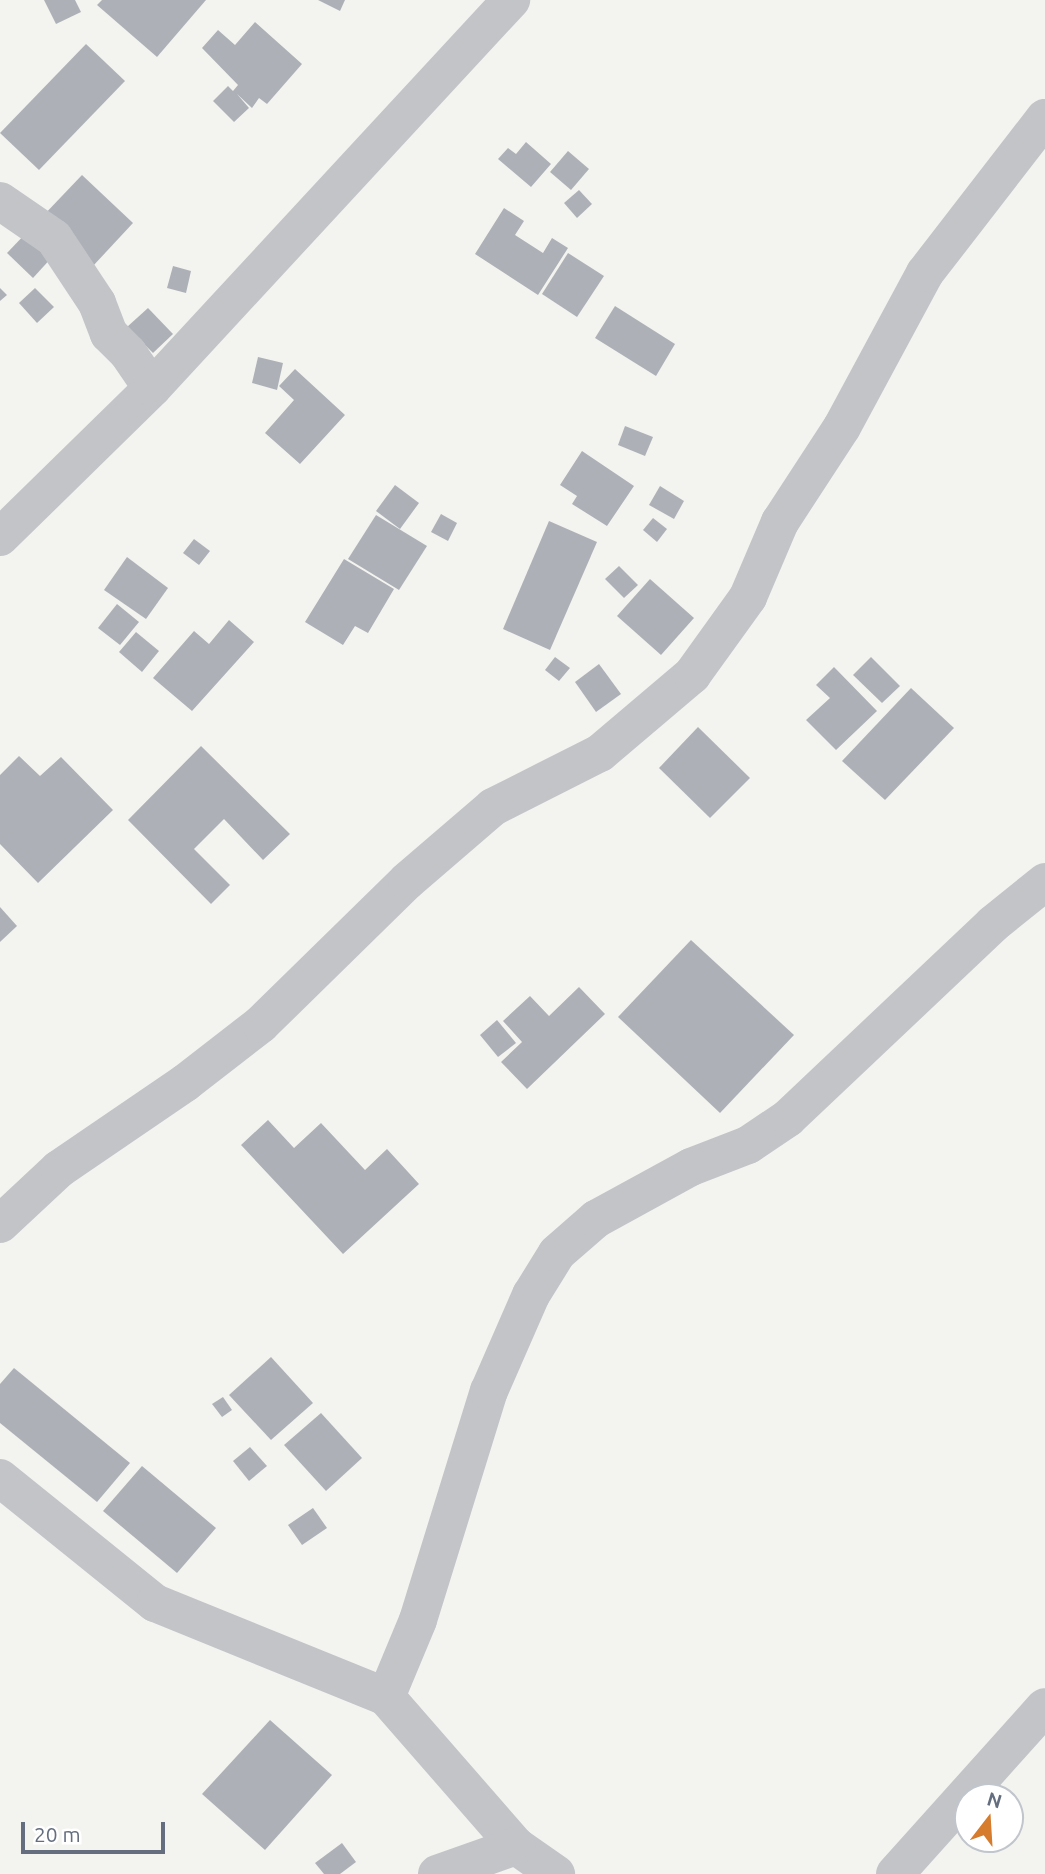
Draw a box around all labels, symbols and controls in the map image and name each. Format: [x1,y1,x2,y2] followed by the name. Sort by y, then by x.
[954,1783,1024,1853] north arrow
[985,1787,1005,1812] text: N
[24,1808,168,1852] scale bar
[34,1822,81,1846] text: 20 m

